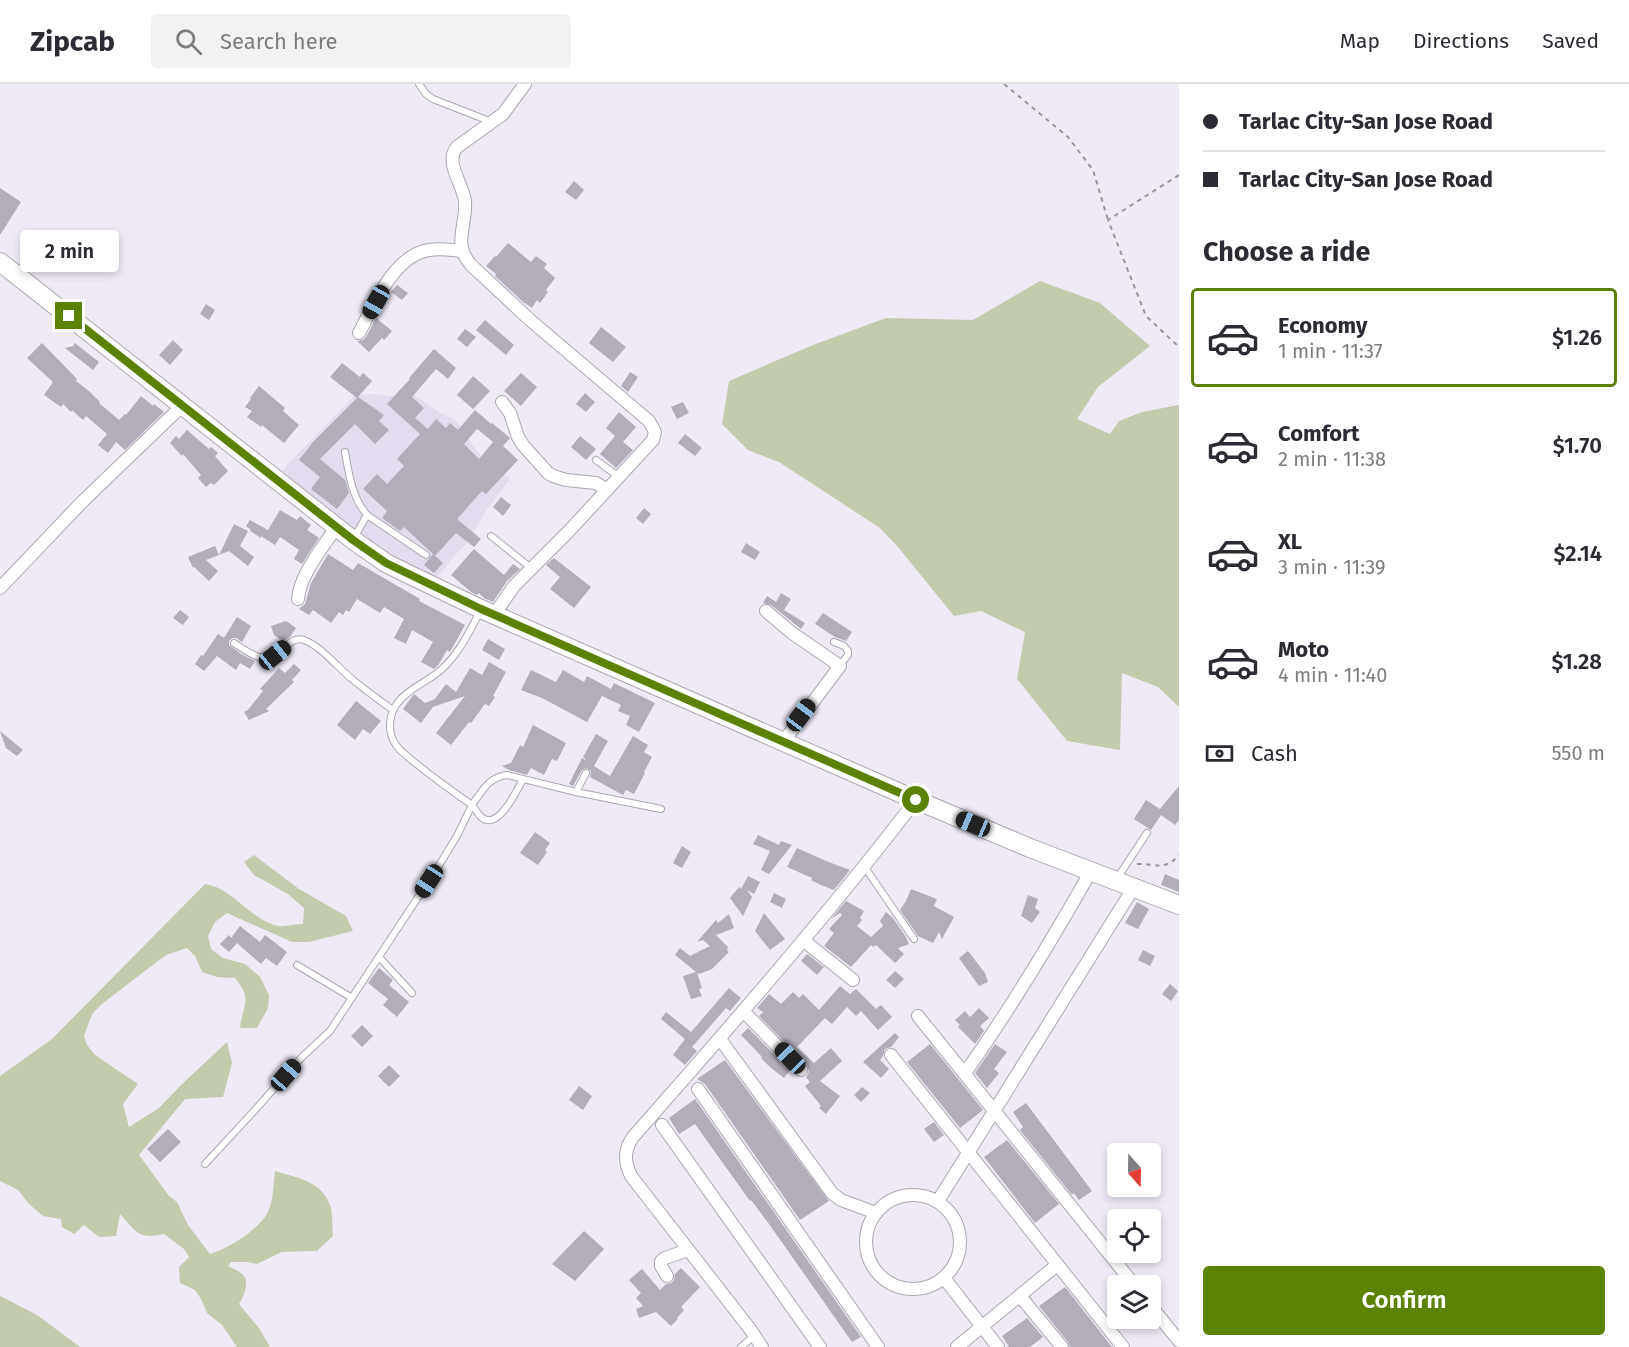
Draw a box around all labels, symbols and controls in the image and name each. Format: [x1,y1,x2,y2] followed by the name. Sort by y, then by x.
[151,14,571,68] search box
[30,25,115,58] text: Zipcab
[172,25,205,58] icon: search
[220,28,338,55] text: Search here
[1340,28,1380,54] text: Map
[1413,28,1509,54] text: Directions
[1542,28,1599,54] text: Saved
[1239,108,1493,135] text: Tarlac City-San Jose Road
[1239,166,1493,193] text: Tarlac City-San Jose Road
[20,229,118,271] callout: 2 min
[1203,236,1370,268] text: Choose a ride
[45,239,94,263] text: 2 min
[359,282,393,322] car
[55,302,82,329] route end
[1206,311,1260,365] icon: car
[1278,312,1367,339] text: Economy
[1552,324,1602,351] text: $1.26
[1278,339,1383,363] text: 1 min · 11:37
[1206,419,1260,473] icon: car
[1278,420,1359,447] text: Comfort
[1553,432,1602,459] text: $1.70
[1278,447,1386,471] text: 2 min · 11:38
[1206,527,1260,581] icon: car
[1278,528,1302,555] text: XL
[1554,540,1602,567] text: $2.14
[1278,555,1385,579] text: 3 min · 11:39
[1206,635,1260,689] icon: car
[1278,636,1329,663] text: Moto
[255,637,295,673] car
[1552,648,1602,675] text: $1.28
[1278,663,1387,687] text: 4 min · 11:40
[783,695,819,735] car
[1203,737,1236,770] icon: cash
[1251,740,1298,767] text: Cash
[1551,741,1605,765] text: 550 m
[902,786,929,813] route start
[953,809,993,839] car
[412,861,446,901] car
[771,1039,809,1077] car
[267,1056,305,1094] car
[1107,1143,1161,1197] north arrow
[1107,1143,1161,1329] map controls
[1107,1209,1161,1263] button: locate
[1203,1266,1605,1335] button: Confirm
[1107,1275,1161,1329] button: layers

